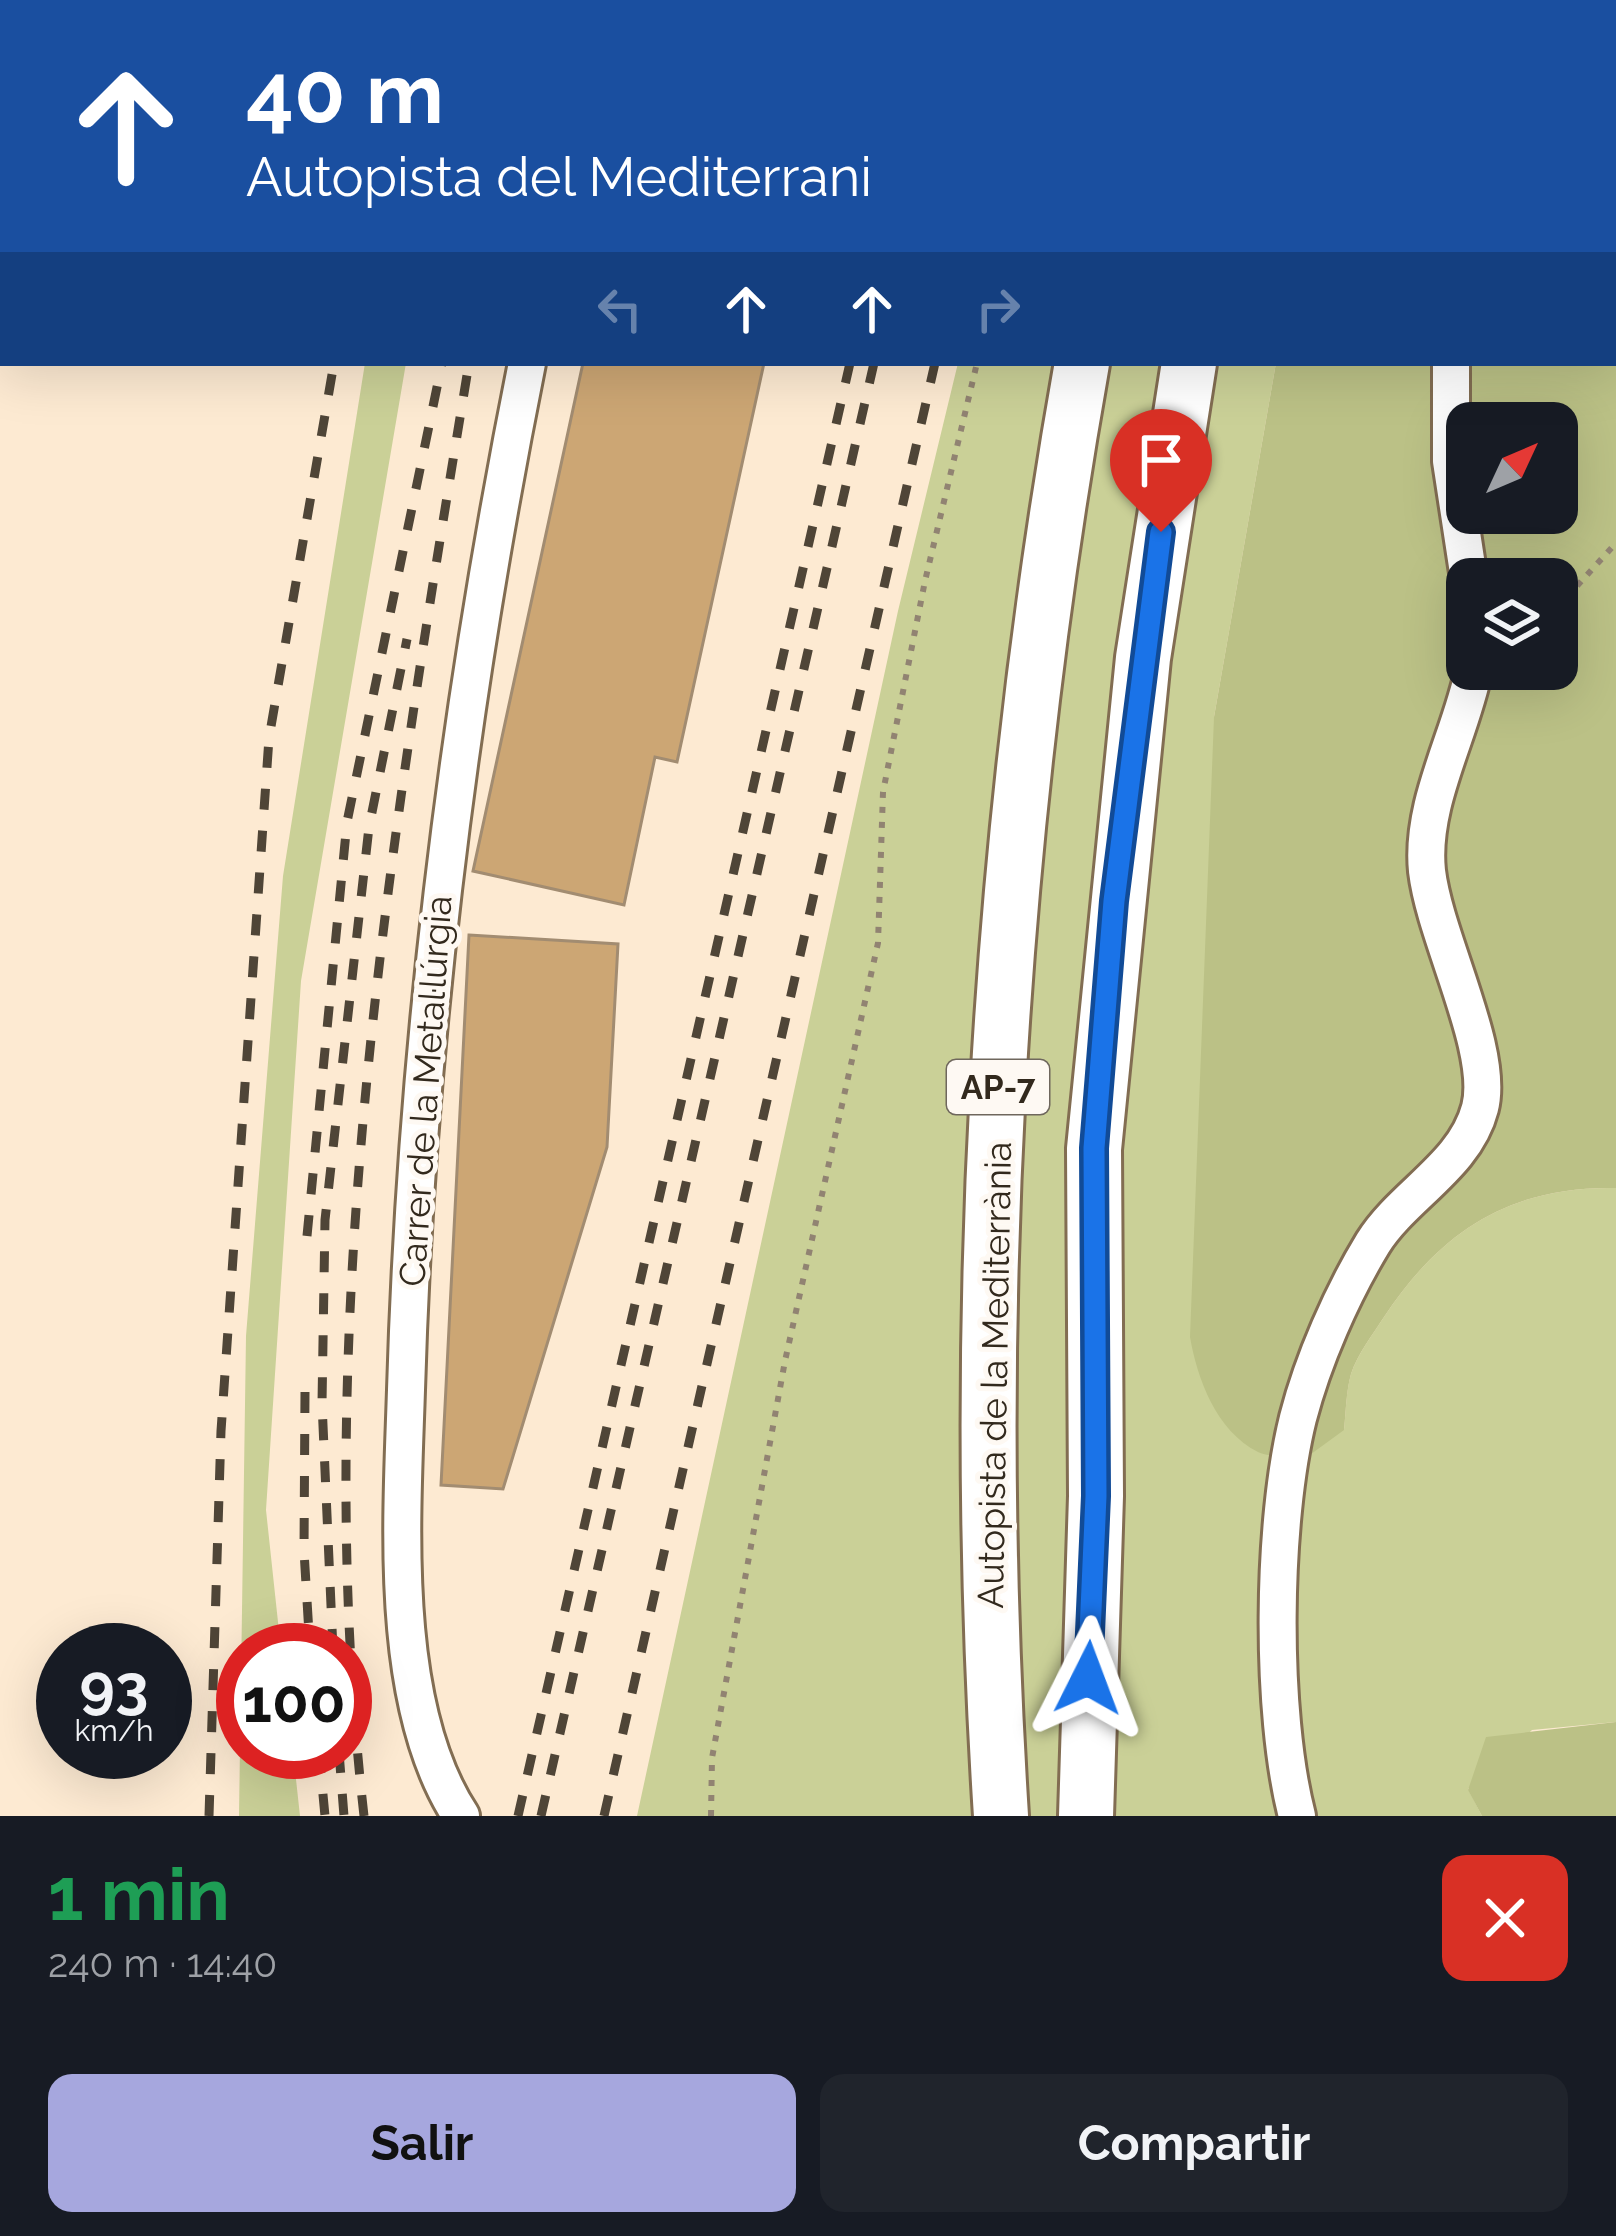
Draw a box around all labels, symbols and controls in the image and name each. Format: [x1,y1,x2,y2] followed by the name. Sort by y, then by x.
[246,44,444,143] text: 40 m
[48,48,204,204] icon: ahead
[246,145,872,209] text: Autopista del Mediterrani
[587,276,653,342] icon: left
[713,276,779,342] icon: ahead
[839,276,905,342] icon: ahead
[965,276,1031,342] icon: right
[1446,402,1578,534] north arrow
[1446,402,1578,690] map controls
[1110,409,1212,532] pin
[1128,427,1194,493] icon: arrive
[1446,558,1578,690] button: layers
[390,894,460,1288] street label: Carrer de la Metal·lúrgia
[947,1060,1049,1114] road number: AP-7
[969,1141,1019,1609] street label: Autopista de la Mediterrània
[1025,1615,1151,1741] position arrow
[216,1623,372,1779] speed limit sign: 100
[80,1651,148,1721] text: 93
[74,1713,154,1748] text: km/h
[48,1852,230,1937] text: 1 min
[1442,1855,1568,1981] button: close
[48,1940,277,1986] text: 240 m · 14:40
[48,2074,796,2212] button: Salir
[820,2074,1568,2212] button: Compartir

